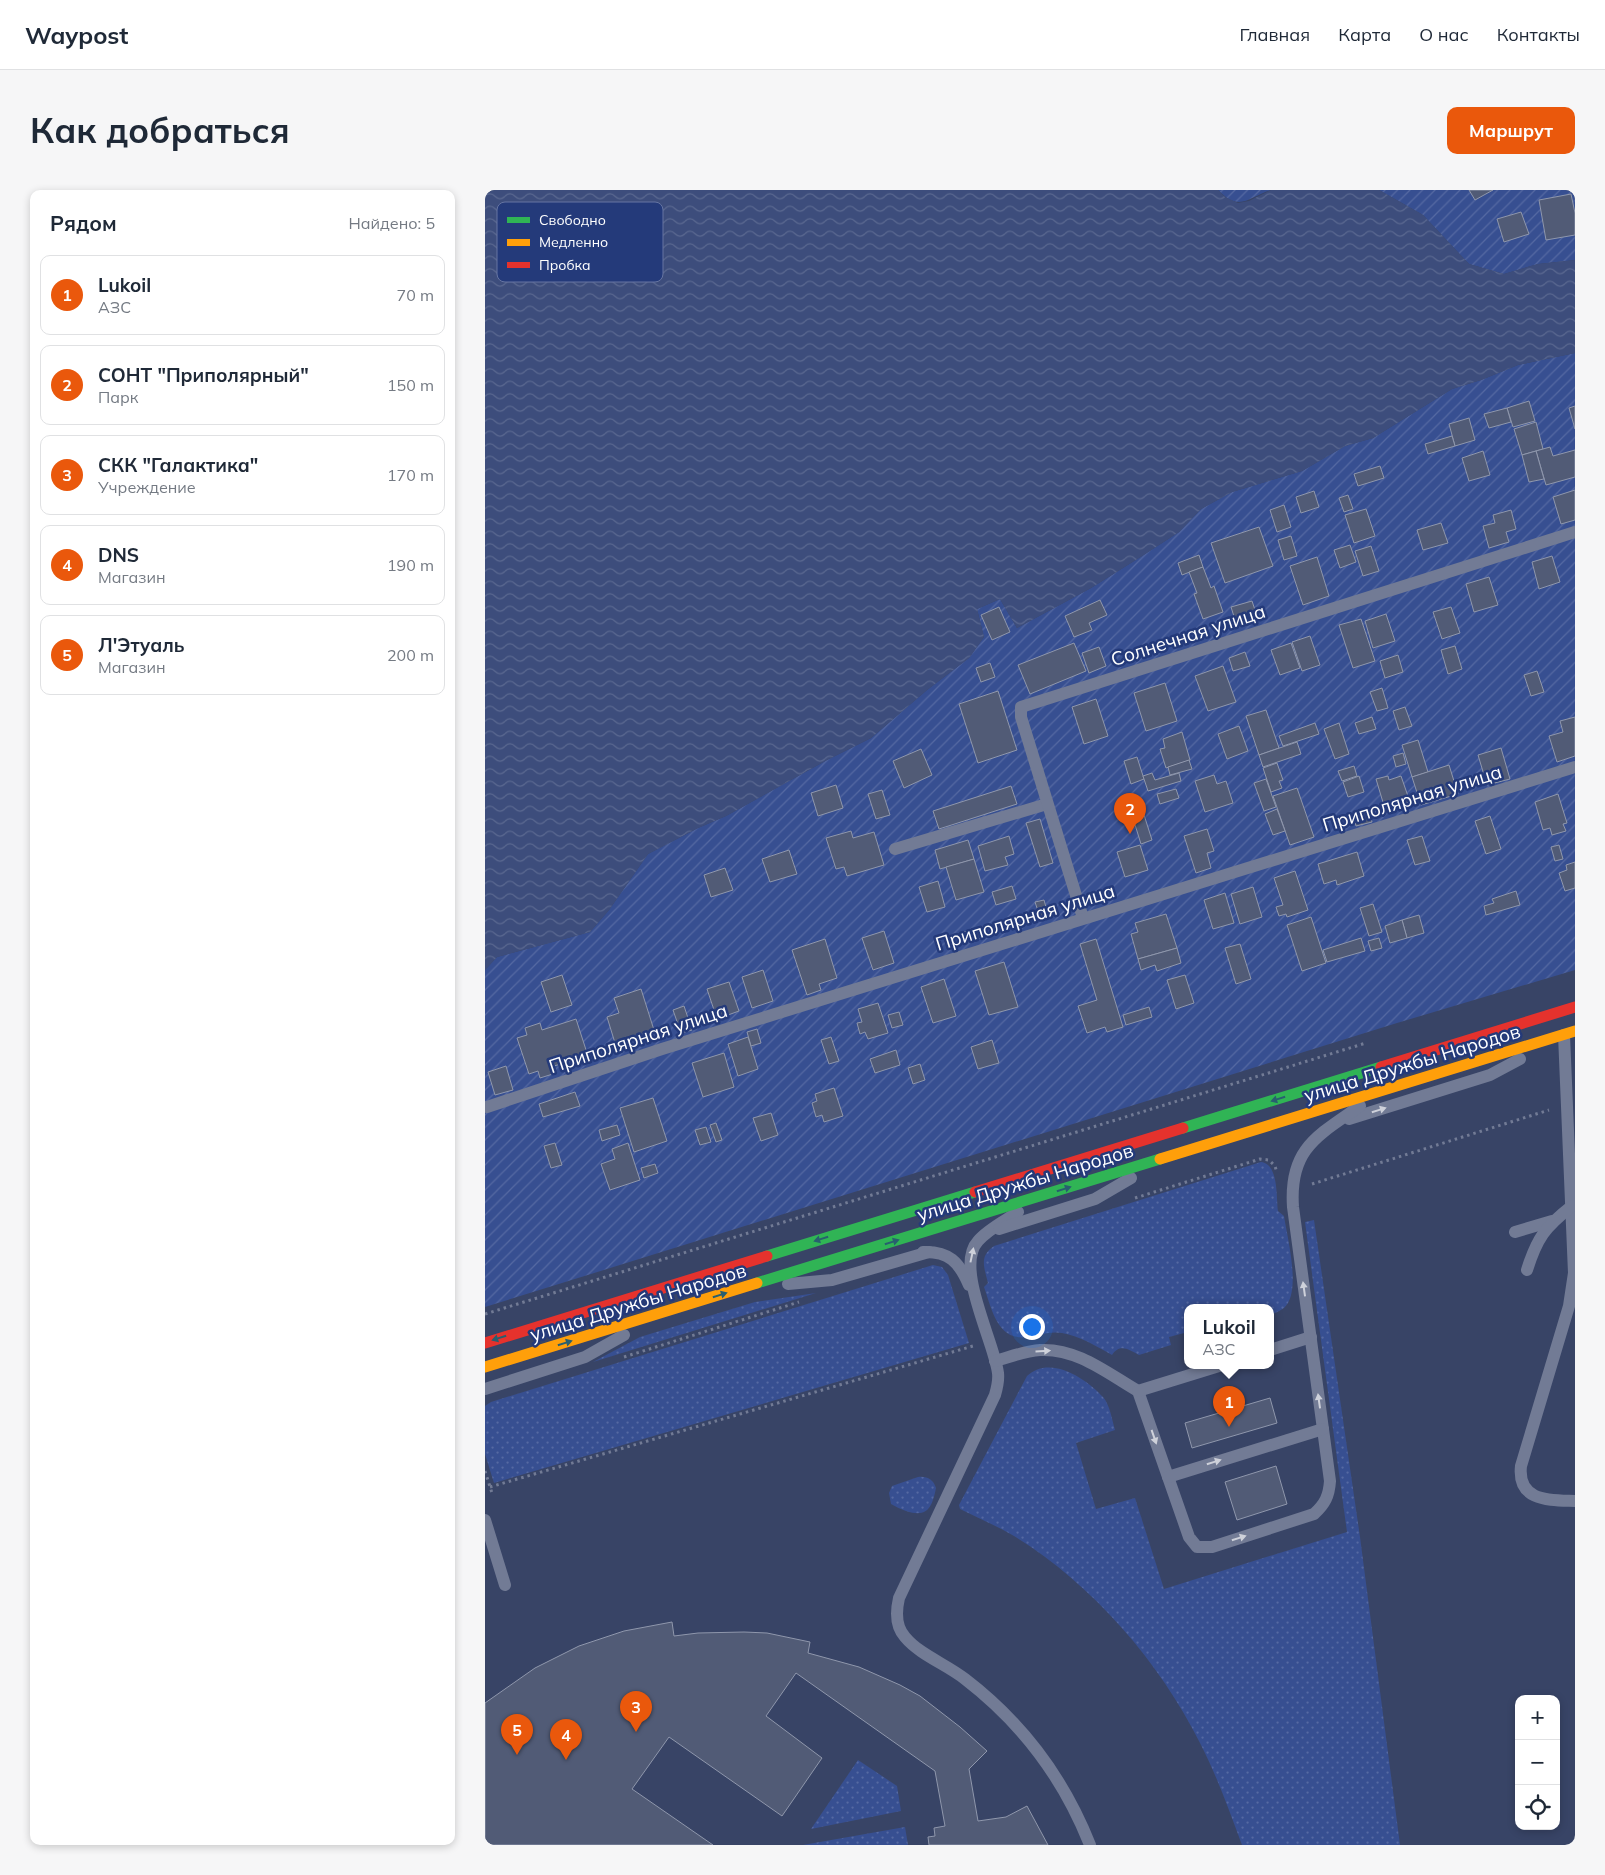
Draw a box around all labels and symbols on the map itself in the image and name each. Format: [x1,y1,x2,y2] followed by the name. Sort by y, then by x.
[497,202,663,282] legend
[539,211,606,229] text: Свободно
[539,233,608,251] text: Медленно
[539,256,591,274] text: Пробка
[1108,599,1268,671] street label: Солнечная улица
[1319,759,1505,837] street label: Приполярная улица
[1114,793,1146,834] pin: 2
[932,878,1118,956] street label: Приполярная улица
[546,998,730,1078] street label: Приполярная улица
[1301,1019,1523,1107] street label: улица Дружбы Народов
[1270,1095,1285,1103] one-way arrow
[1371,1105,1386,1113] one-way arrow
[914,1138,1136,1226] street label: улица Дружбы Народов
[1057,1184,1072,1192] one-way arrow
[814,1236,829,1244] one-way arrow
[885,1237,900,1245] one-way arrow
[968,1247,976,1262] one-way arrow
[527,1258,749,1346] street label: улица Дружбы Народов
[1300,1281,1308,1297] one-way arrow
[713,1290,728,1298] one-way arrow
[1019,1314,1045,1340] your location
[491,1335,506,1343] one-way arrow
[558,1338,573,1346] one-way arrow
[1035,1346,1051,1354] one-way arrow
[1213,1386,1245,1427] pin: 1
[1315,1393,1323,1409] one-way arrow
[1150,1430,1158,1445] one-way arrow
[1207,1458,1222,1466] one-way arrow
[1232,1534,1247,1542] one-way arrow
[620,1691,652,1732] pin: 3
[501,1714,533,1755] pin: 5
[550,1719,582,1760] pin: 4

